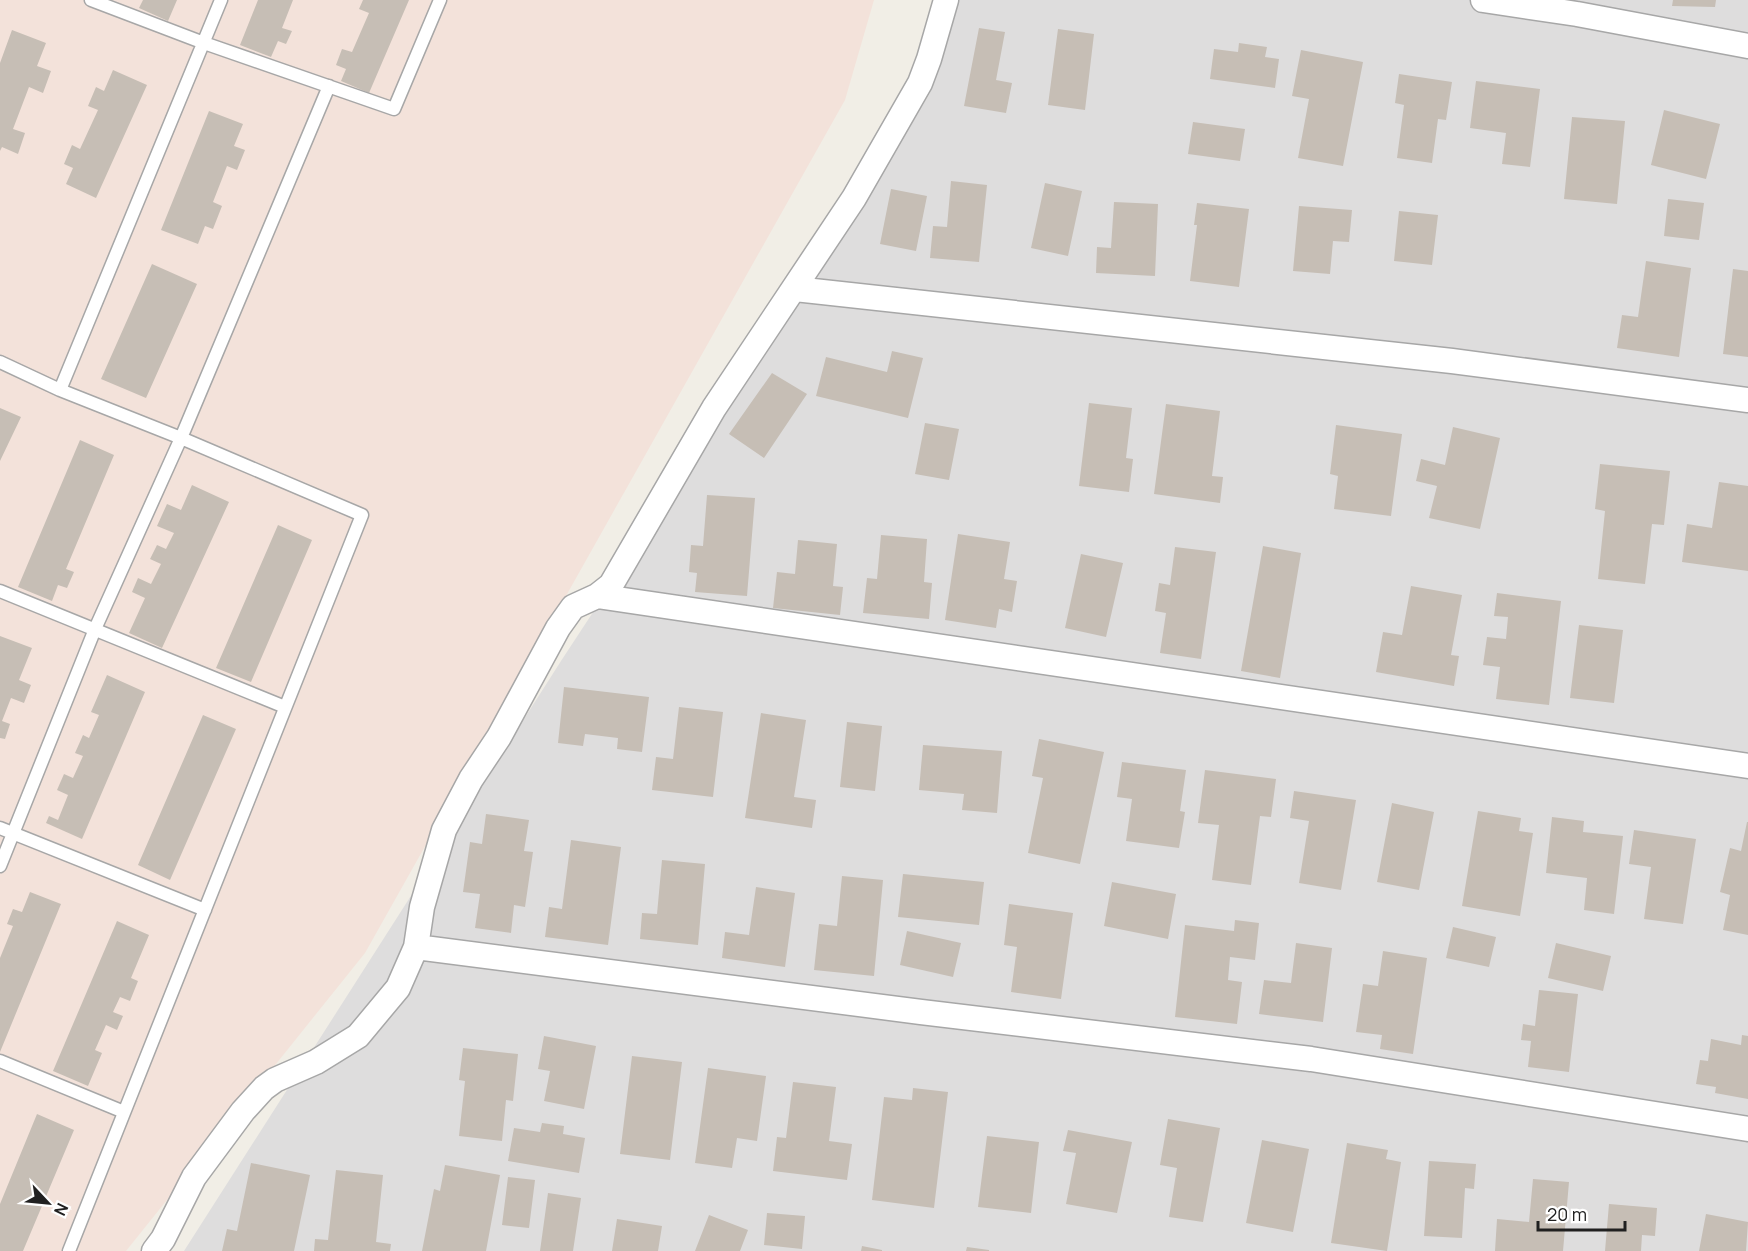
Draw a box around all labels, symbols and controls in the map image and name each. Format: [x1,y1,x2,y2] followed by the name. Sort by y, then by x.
[18,1173,78,1233] north arrow
[1538,1194,1625,1232] scale bar
[49,1200,74,1220] text: N
[1547,1202,1587,1226] text: 20 m

